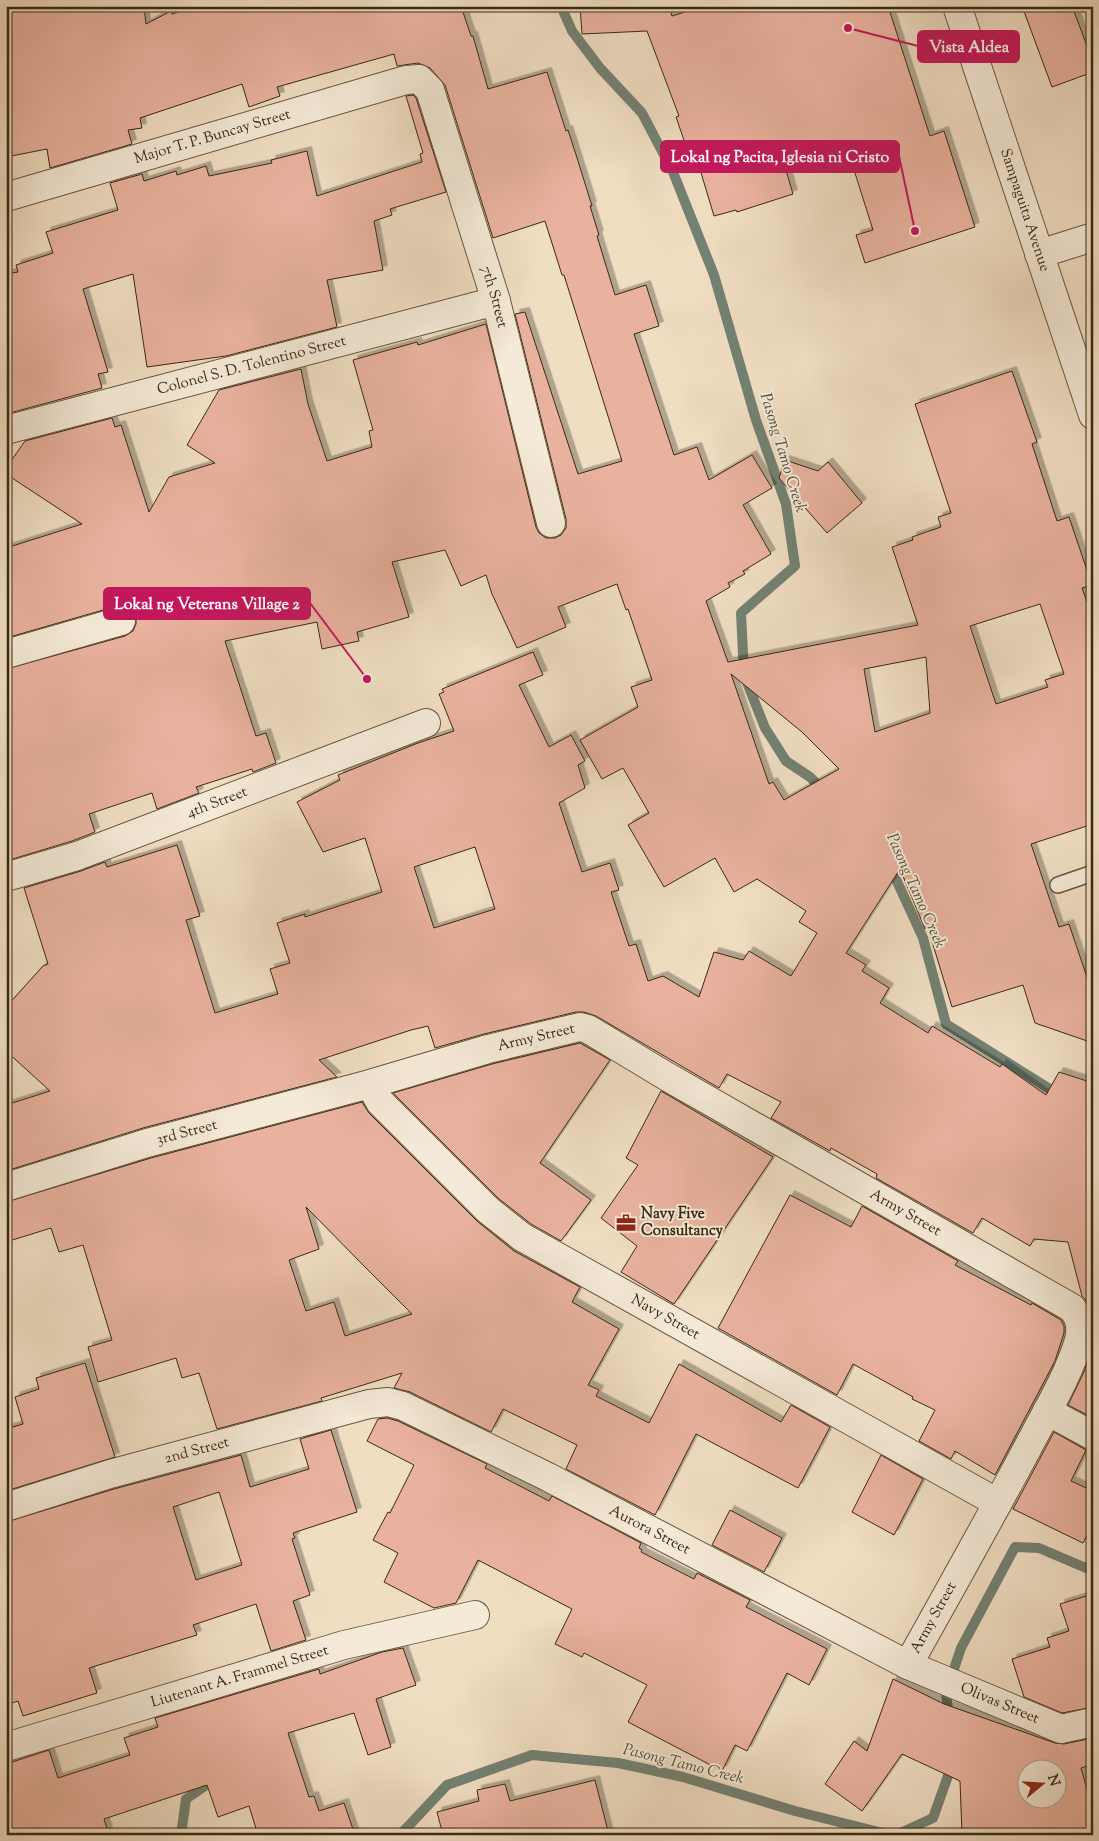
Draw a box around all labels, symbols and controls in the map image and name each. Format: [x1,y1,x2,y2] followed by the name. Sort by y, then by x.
[918,31,1019,62] callout: Vista Aldea
[929,37,1010,60] text: Vista Aldea
[132,104,293,169] street label: Major T. P. Buncay Street
[661,141,899,172] callout: Lokal ng Pacita, Iglesia ni Cristo
[995,146,1055,274] street label: Sampaguita Avenue
[671,147,889,170] text: Lokal ng Pacita, Iglesia ni Cristo
[475,263,513,330] street label: 7th Street
[155,330,348,400] street label: Colonel S. D. Tolentino Street
[753,390,811,516] water label: Pasong Tamo Creek
[104,588,310,619] callout: Lokal ng Veterans Village 2
[114,594,300,617] text: Lokal ng Veterans Village 2
[184,781,250,824] street label: 4th Street
[879,830,951,952] water label: Pasong Tamo Creek
[495,1018,577,1057] street label: Army Street
[154,1114,220,1151] street label: 3rd Street
[866,1184,945,1241] street label: Army Street
[641,1204,723,1242] place label: Navy Five Consultancy
[615,1212,637,1234] office icon: Navy Five Consultancy
[627,1289,704,1345] street label: Navy Street
[162,1432,231,1469] street label: 2nd Street
[605,1500,694,1560] street label: Aurora Street
[906,1578,962,1658] street label: Army Street
[148,1640,331,1713] street label: Liutenant A. Frammel Street
[957,1677,1042,1729] street label: Olivas Street
[620,1739,746,1791] water label: Pasong Tamo Creek
[1016,1758,1066,1808] north arrow
[1041,1772,1064,1789] text: N

